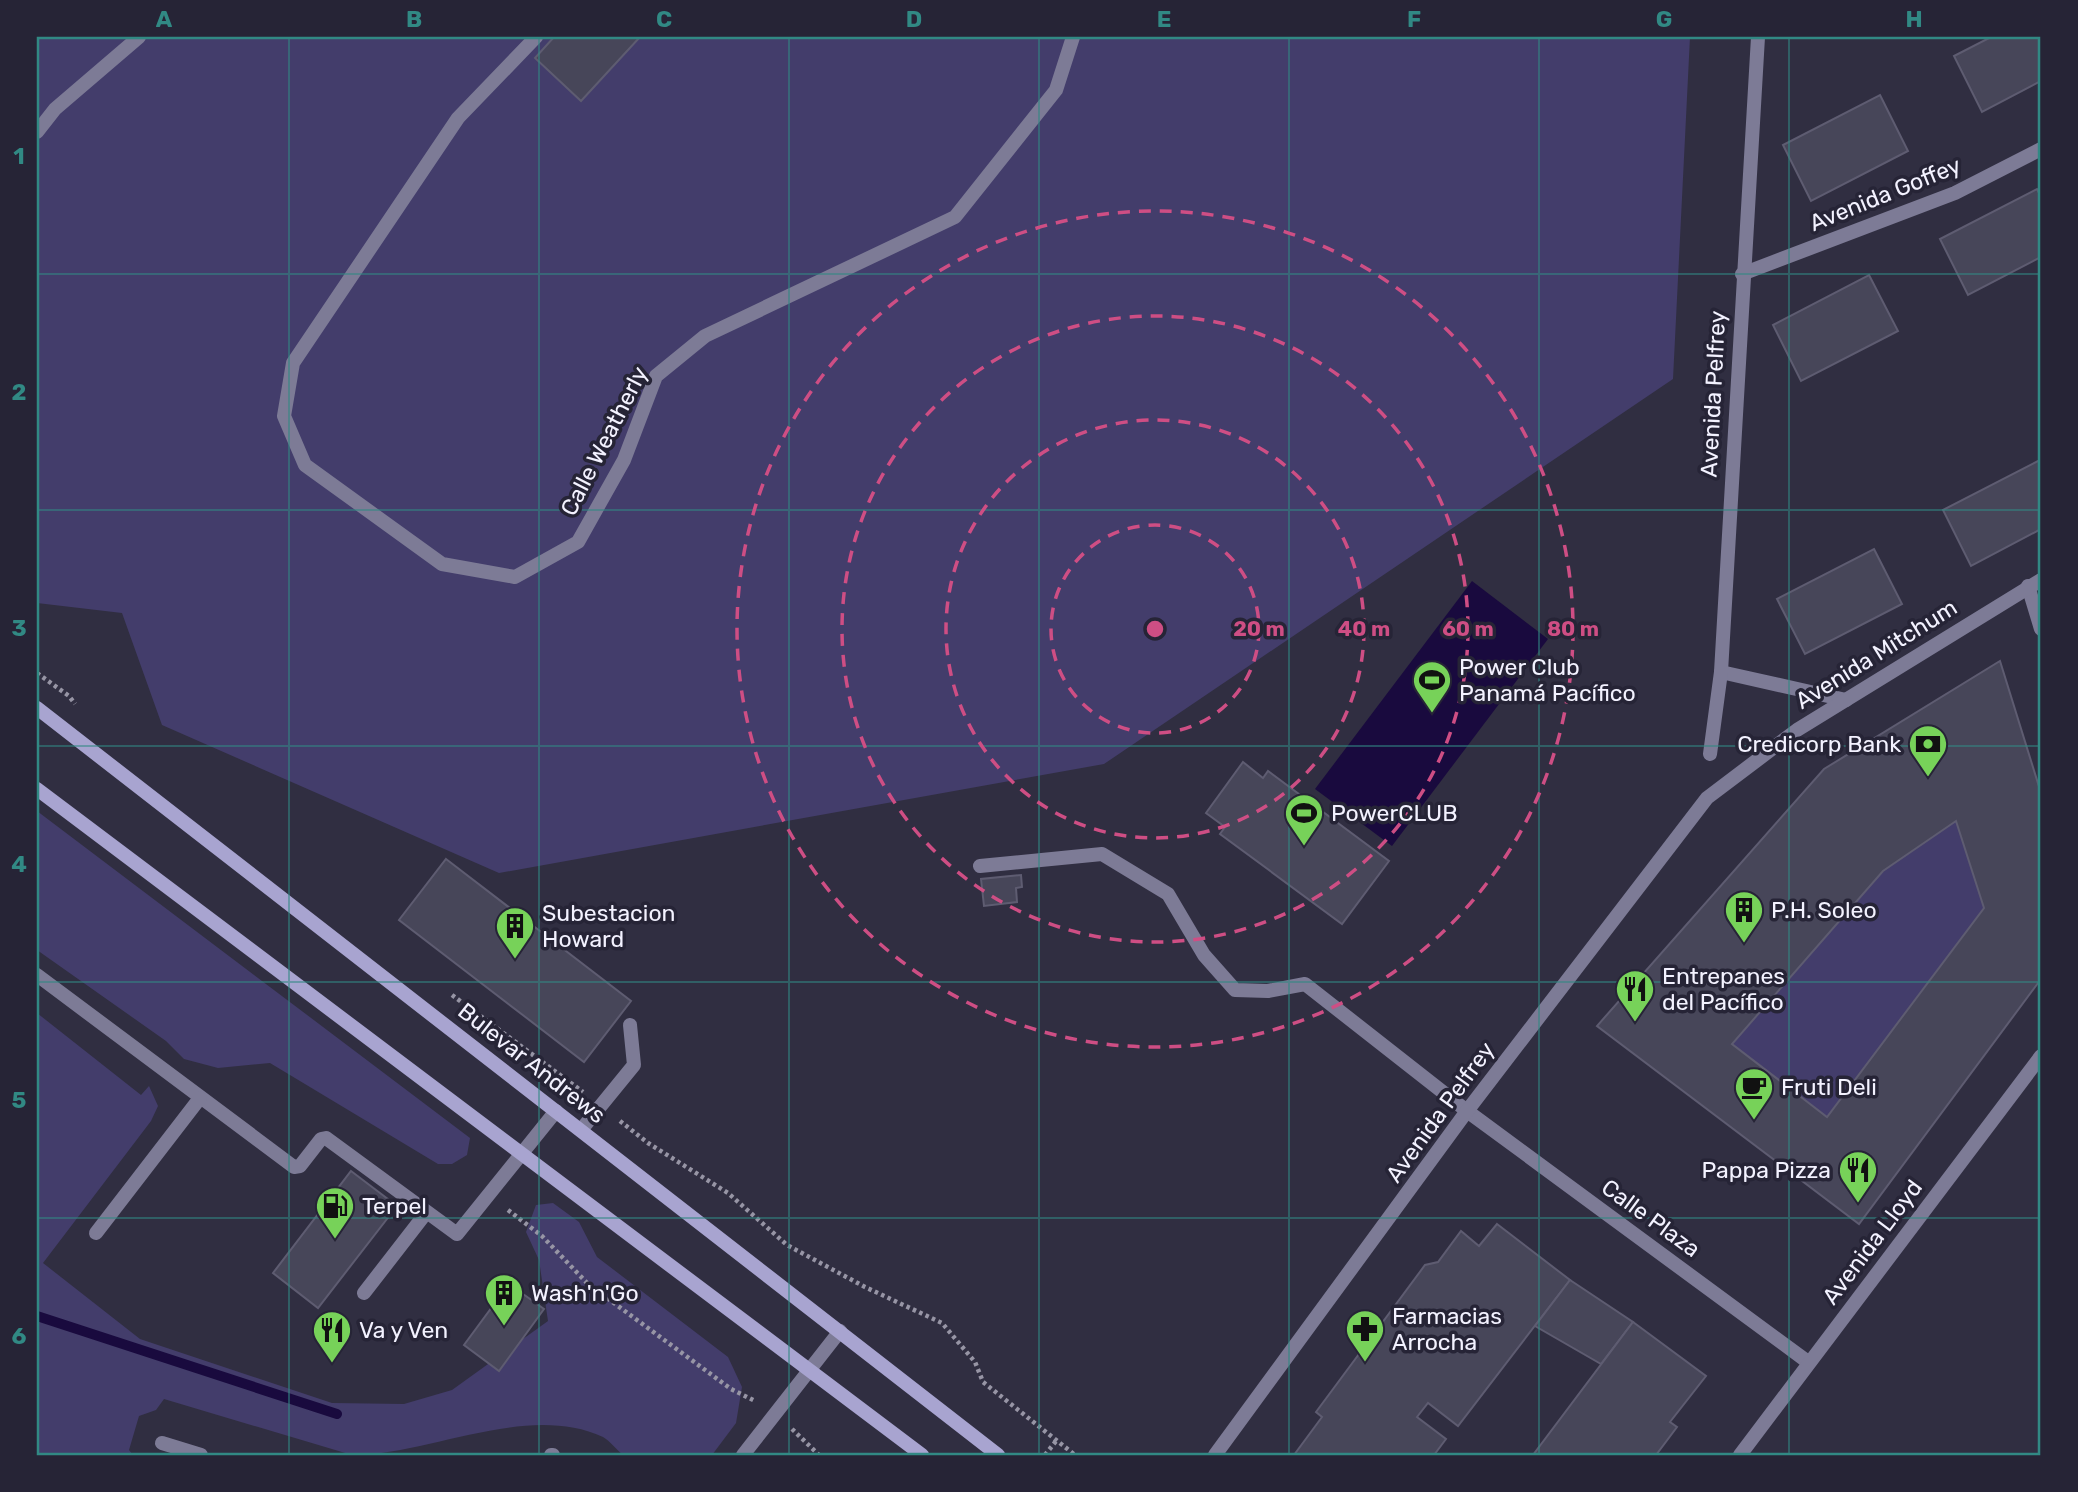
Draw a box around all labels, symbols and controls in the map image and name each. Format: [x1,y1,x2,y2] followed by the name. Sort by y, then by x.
[156,5,173,33] text: A
[406,5,422,33] text: B
[656,5,672,33] text: C
[906,5,922,33] text: D
[1157,5,1171,33] text: E
[1407,5,1421,33] text: F
[1656,5,1672,33] text: G
[1905,5,1923,33] text: H
[13,142,25,170] text: 1
[1805,151,1965,237] street label: Avenida Goffey
[1695,310,1731,478] street label: Avenida Pelfrey
[554,361,654,520] street label: Calle Weatherly
[12,378,26,406] text: 2
[1790,593,1962,715] street label: Avenida Mitchum
[11,614,27,642] text: 3
[1233,616,1285,641] text: 20 m
[1338,616,1390,641] text: 40 m
[1442,616,1494,641] text: 60 m
[1547,616,1599,641] text: 80 m
[1143,617,1167,641] centre of rings
[1459,653,1636,707] place label: Power Club Panamá Pacífico
[1411,659,1453,714] sports icon: Power Club Panamá Pacífico
[1907,723,1949,778] bank icon: Credicorp Bank
[1737,730,1901,758] place label: Credicorp Bank
[1283,792,1325,847] sports icon: PowerCLUB
[1331,799,1458,827] place label: PowerCLUB
[11,850,27,878] text: 4
[1723,889,1765,944] building icon: P.H. Soleo
[1771,896,1877,924] place label: P.H. Soleo
[542,899,676,953] place label: Subestacion Howard
[494,905,536,960] building icon: Subestacion Howard
[1662,962,1785,1016] place label: Entrepanes del Pacífico
[1614,968,1656,1023] restaurant icon: Entrepanes del Pacífico
[453,997,611,1129] street label: Bulevar Andrews
[1380,1036,1501,1188] street label: Avenida Pelfrey
[1733,1066,1775,1121] cafe icon: Fruti Deli
[1781,1073,1877,1101] place label: Fruti Deli
[12,1086,27,1114] text: 5
[1837,1149,1879,1204] restaurant icon: Pappa Pizza
[1702,1156,1831,1184] place label: Pappa Pizza
[1596,1173,1706,1263] street label: Calle Plaza
[1816,1174,1928,1310] street label: Avenida Lloyd
[314,1185,356,1240] fuel station icon: Terpel
[362,1192,427,1220] place label: Terpel
[483,1272,525,1327] building icon: Wash'n'Go
[531,1279,639,1307] place label: Wash'n'Go
[1392,1302,1502,1356] place label: Farmacias Arrocha
[1344,1308,1386,1363] pharmacy icon: Farmacias Arrocha
[311,1309,353,1364] restaurant icon: Va y Ven
[359,1316,448,1344] place label: Va y Ven
[12,1322,27,1350] text: 6

